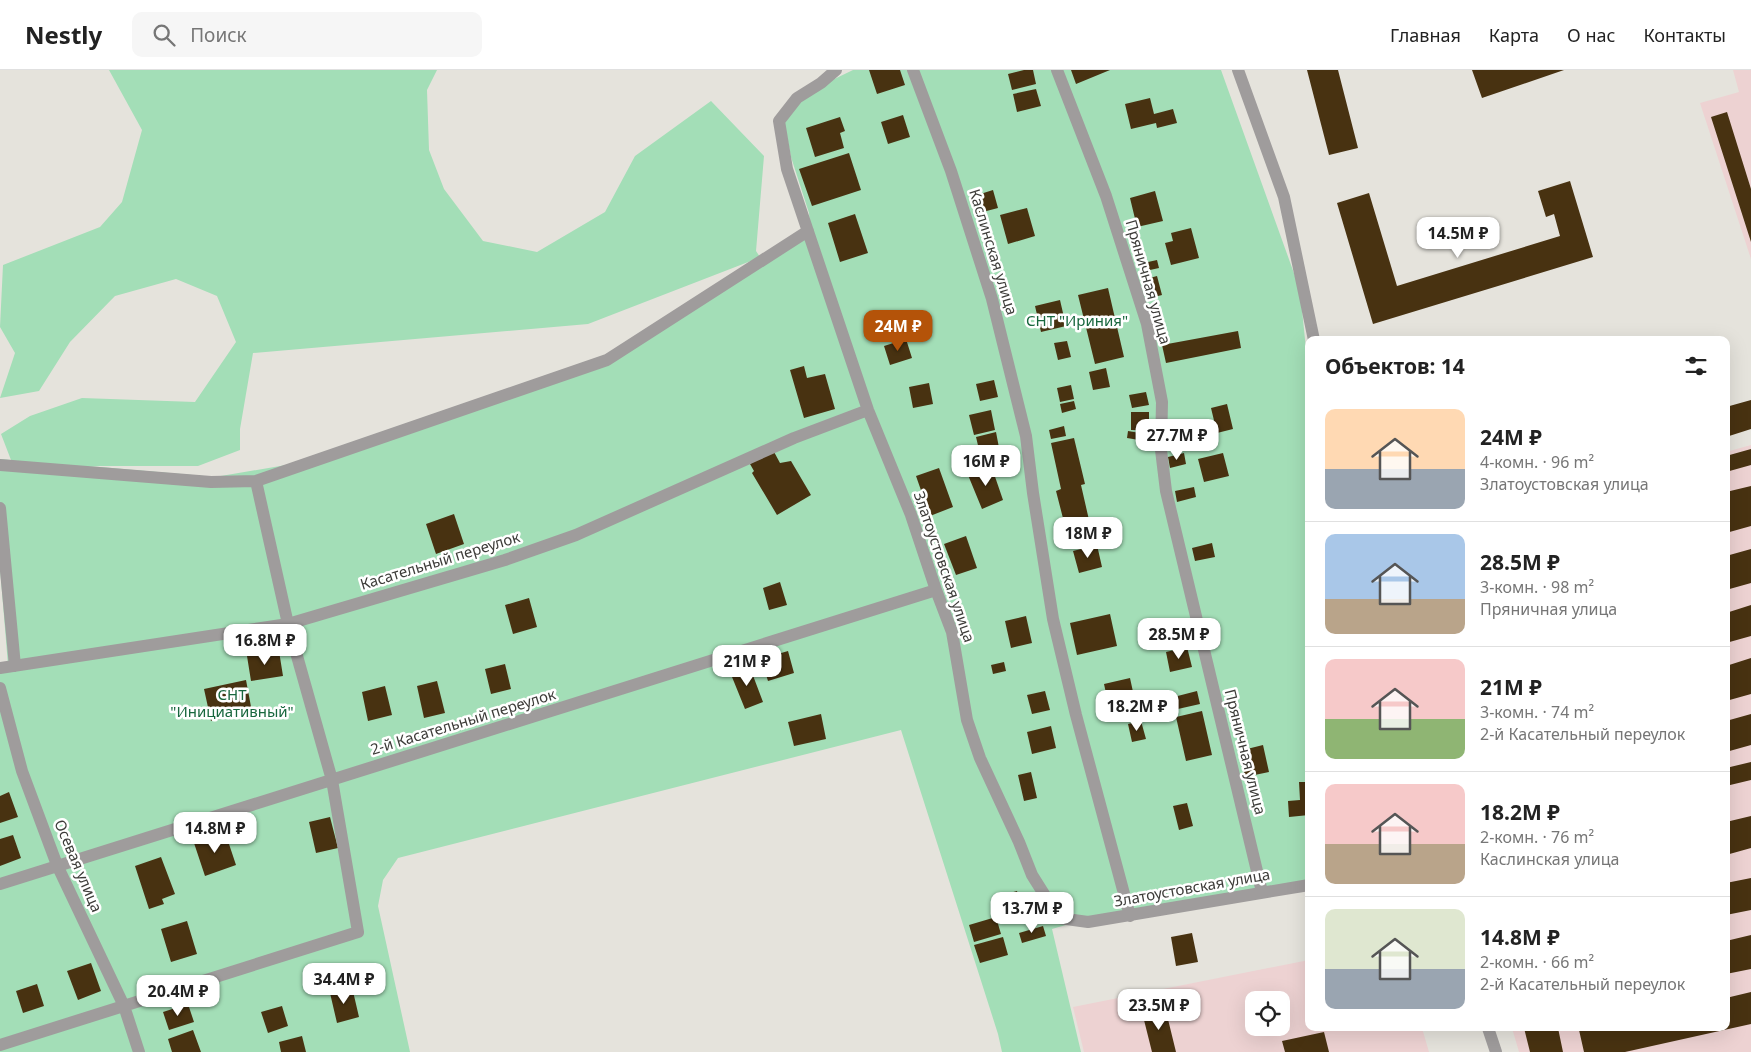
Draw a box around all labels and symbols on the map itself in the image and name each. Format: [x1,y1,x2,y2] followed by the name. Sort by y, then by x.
[965,186,1023,317] street label: Каслинская улица
[1412,216,1504,259] pin: 14.5M ₽
[1122,217,1176,346] street label: Пряничная улица
[863,310,933,352] pin: 24M ₽
[1026,310,1128,330] park label: СНТ "Ириния"
[1131,418,1223,461] pin: 27.7M ₽
[951,444,1021,487] pin: 16M ₽
[910,489,980,645] street label: Златоустовская улица
[1053,516,1123,559] pin: 18M ₽
[357,526,522,594] street label: Касательный переулок
[1133,618,1225,660] pin: 28.5M ₽
[219,624,311,666] pin: 16.8M ₽
[712,644,782,687] pin: 21M ₽
[368,683,558,759] street label: 2-й Касательный переулок
[170,684,294,721] park label: СНТ "Инициативный"
[1221,687,1271,817] street label: Пряничная улица
[1091,690,1183,732] pin: 18.2M ₽
[169,812,261,854] pin: 14.8M ₽
[50,816,107,915] street label: Осевая улица
[1112,863,1271,911] street label: Златоустовская улица
[986,892,1078,934] pin: 13.7M ₽
[298,962,390,1005] pin: 34.4M ₽
[132,974,224,1017] pin: 20.4M ₽
[1113,988,1205,1031] pin: 23.5M ₽

